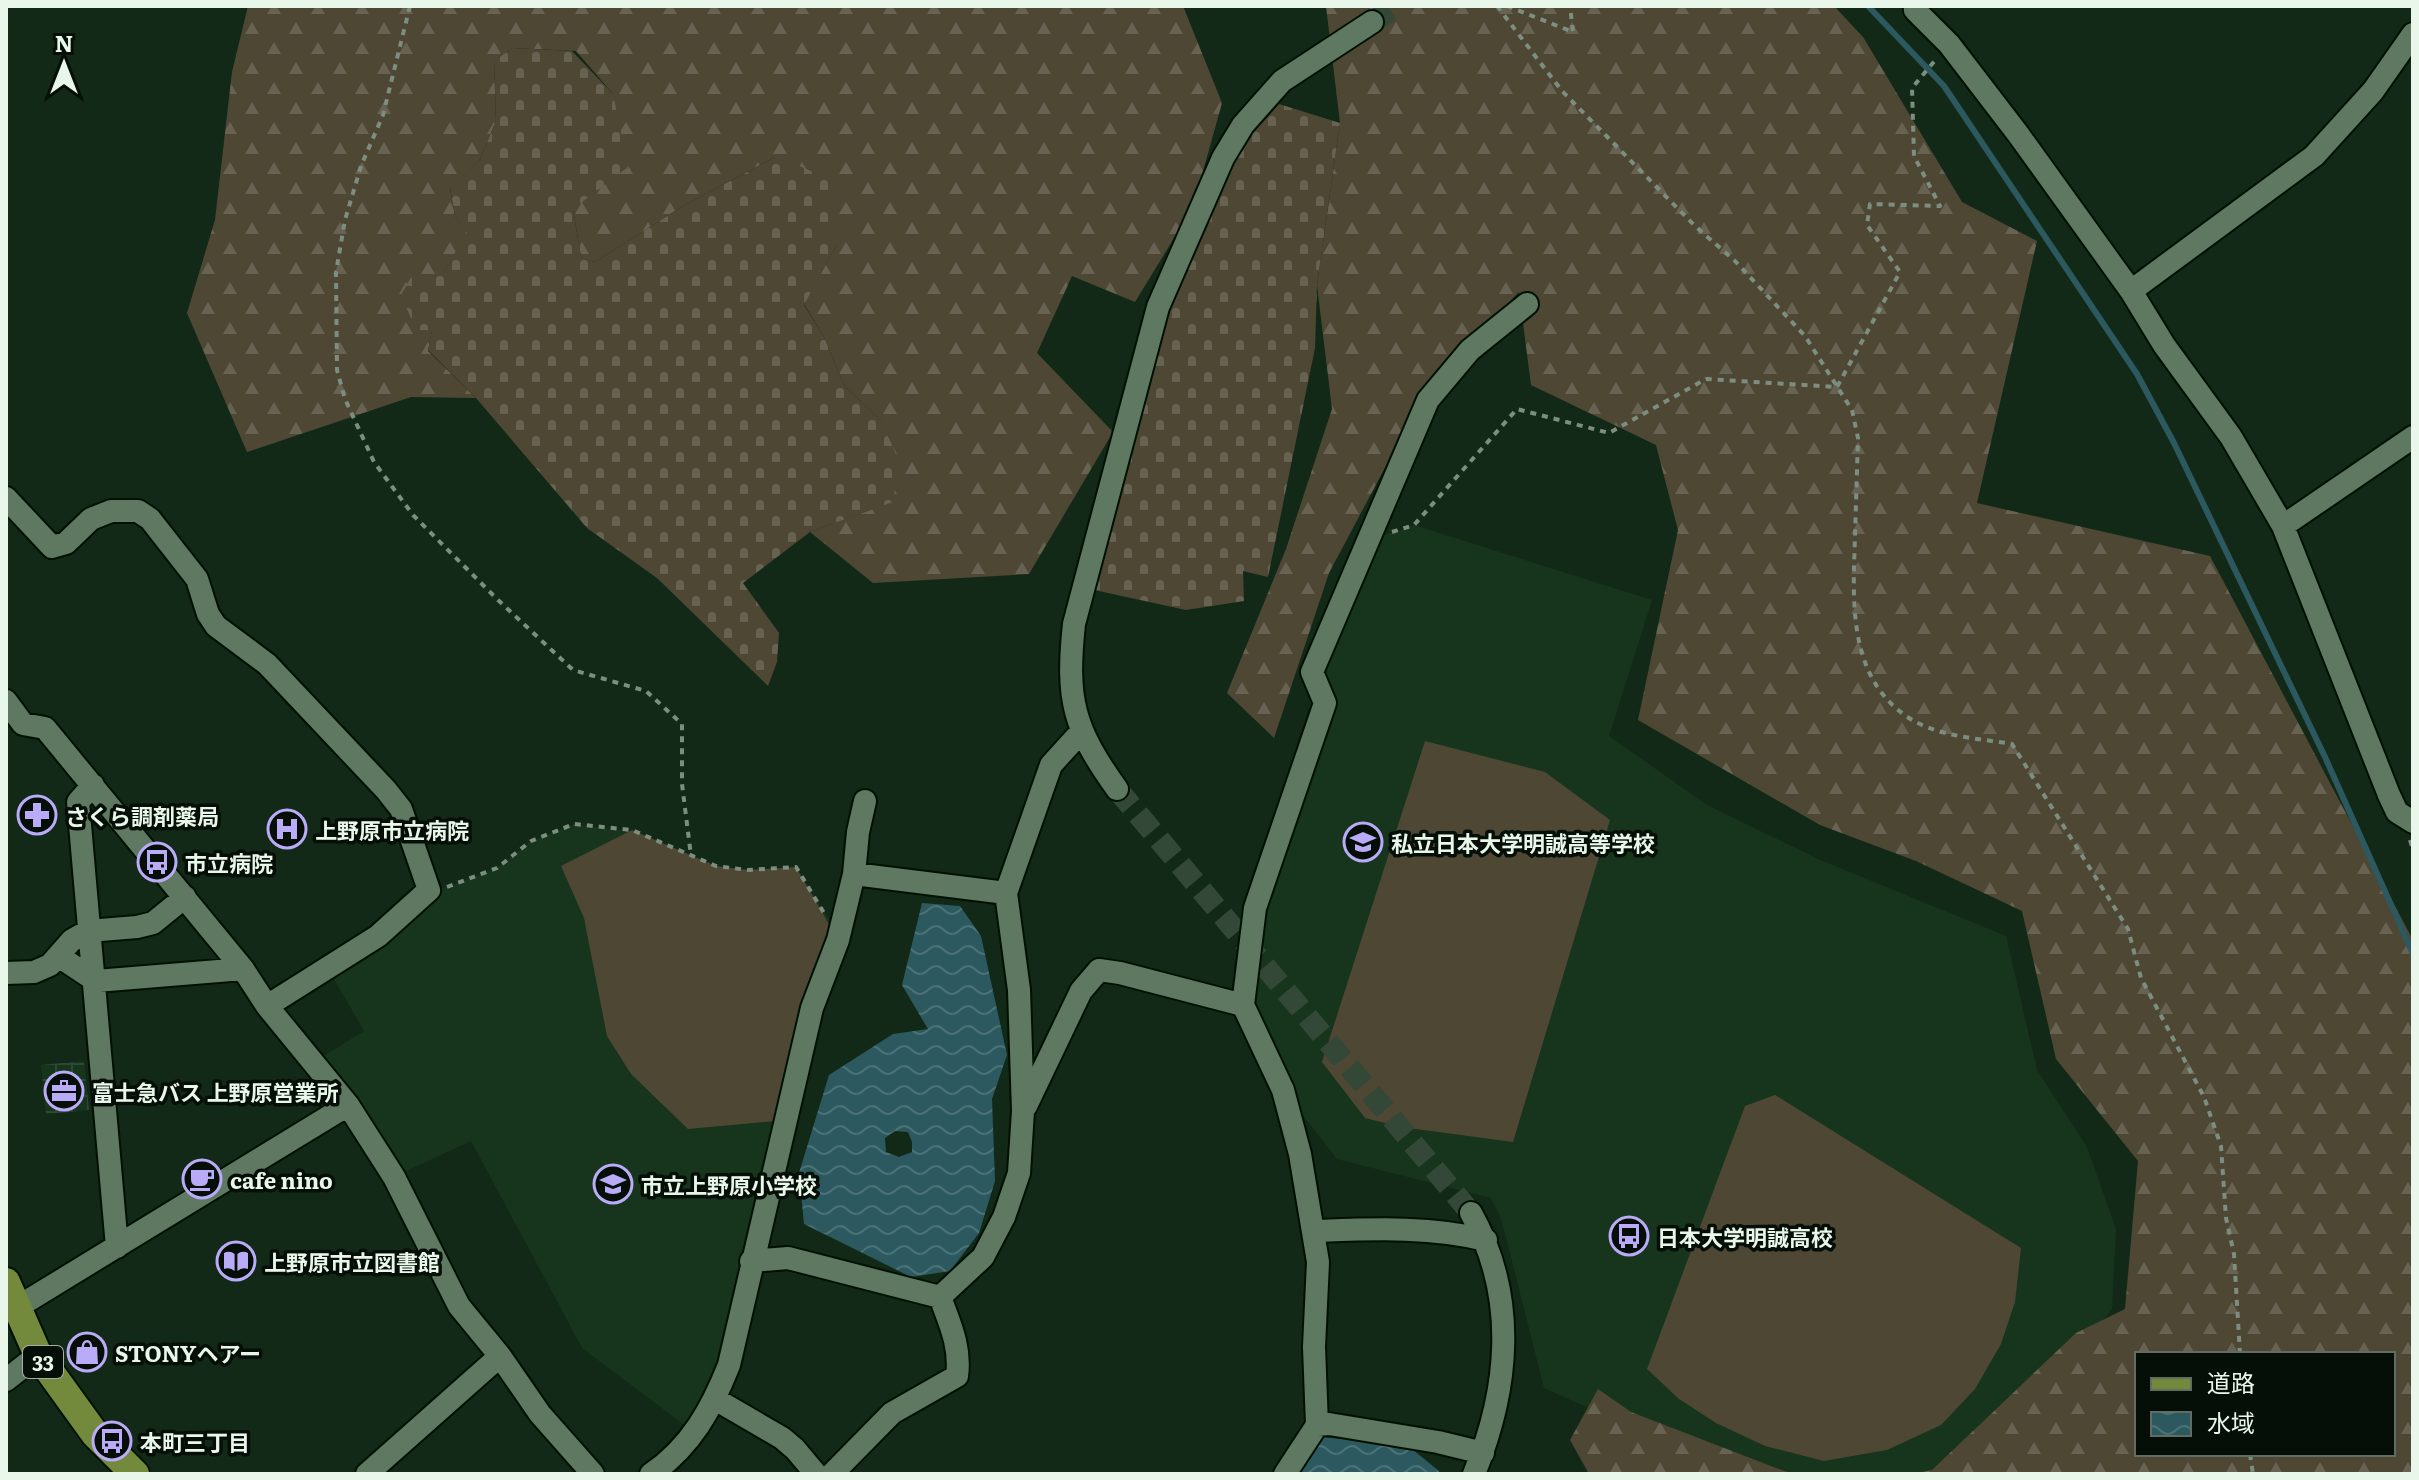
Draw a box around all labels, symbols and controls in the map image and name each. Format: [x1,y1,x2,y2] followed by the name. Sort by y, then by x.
[24,24,104,104] north arrow
[55,26,73,59] text: N
[16,794,58,836] pharmacy icon: さくら調剤薬局
[65,799,219,832] place label: さくら調剤薬局
[266,808,308,850] hospital icon: 上野原市立病院
[315,813,469,846] place label: 上野原市立病院
[1342,821,1384,863] school or university icon: 私立日本大学明誠高等学校
[1391,826,1655,859] place label: 私立日本大学明誠高等学校
[136,841,178,883] bus stop icon: 市立病院
[185,846,273,879] place label: 市立病院
[43,1070,85,1112] office icon: 富士急バス 上野原営業所
[92,1075,338,1108] place label: 富士急バス 上野原営業所
[181,1158,223,1200] cafe icon: cafe nino
[230,1163,333,1196] place label: cafe nino
[592,1163,634,1205] school or university icon: 市立上野原小学校
[641,1168,817,1201] place label: 市立上野原小学校
[1608,1215,1650,1257] bus stop icon: 日本大学明誠高校
[1657,1220,1833,1253] place label: 日本大学明誠高校
[215,1240,257,1282] library icon: 上野原市立図書館
[264,1245,440,1278] place label: 上野原市立図書館
[66,1331,108,1373] shop icon: STONYヘアー
[115,1336,261,1369] place label: STONYヘアー
[23,1346,63,1378] road number: 33
[2135,1352,2395,1456] legend
[2207,1364,2255,1399] text: 道路
[2207,1404,2255,1439] text: 水域
[91,1420,133,1462] bus stop icon: 本町三丁目
[140,1425,250,1458] place label: 本町三丁目

